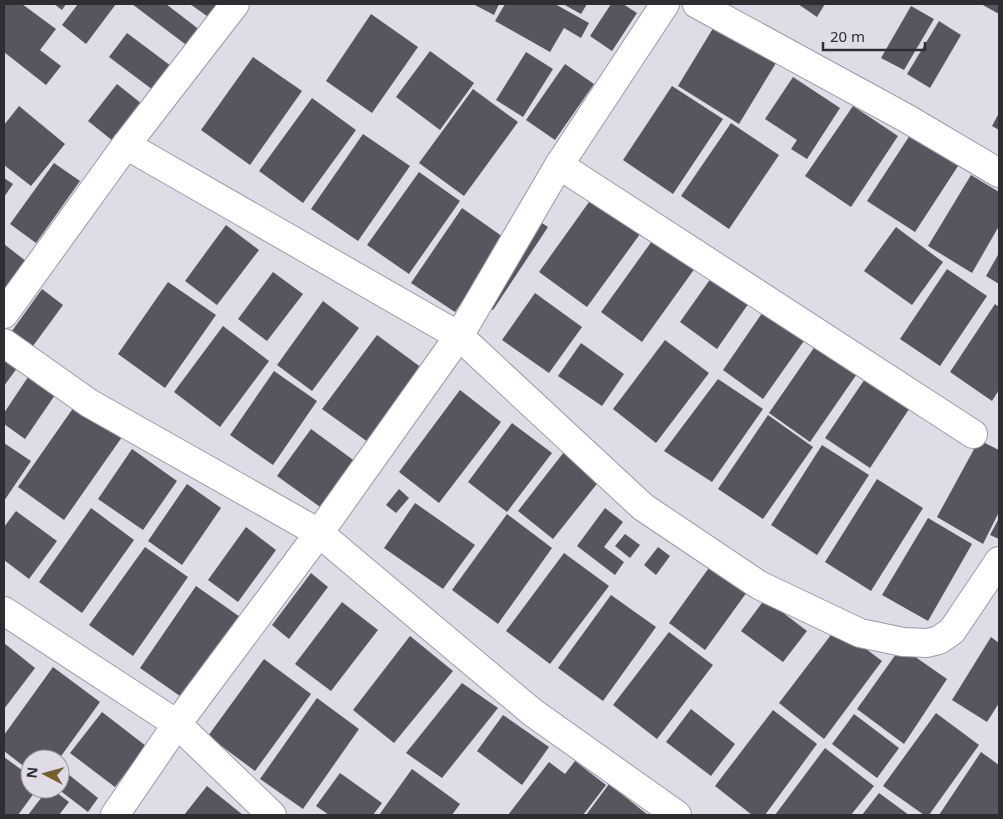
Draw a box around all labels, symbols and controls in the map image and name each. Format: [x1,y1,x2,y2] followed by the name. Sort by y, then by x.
[823,20,926,52] scale bar
[830,26,865,46] text: 20 m
[20,749,70,799] north arrow
[22,766,42,779] text: N

